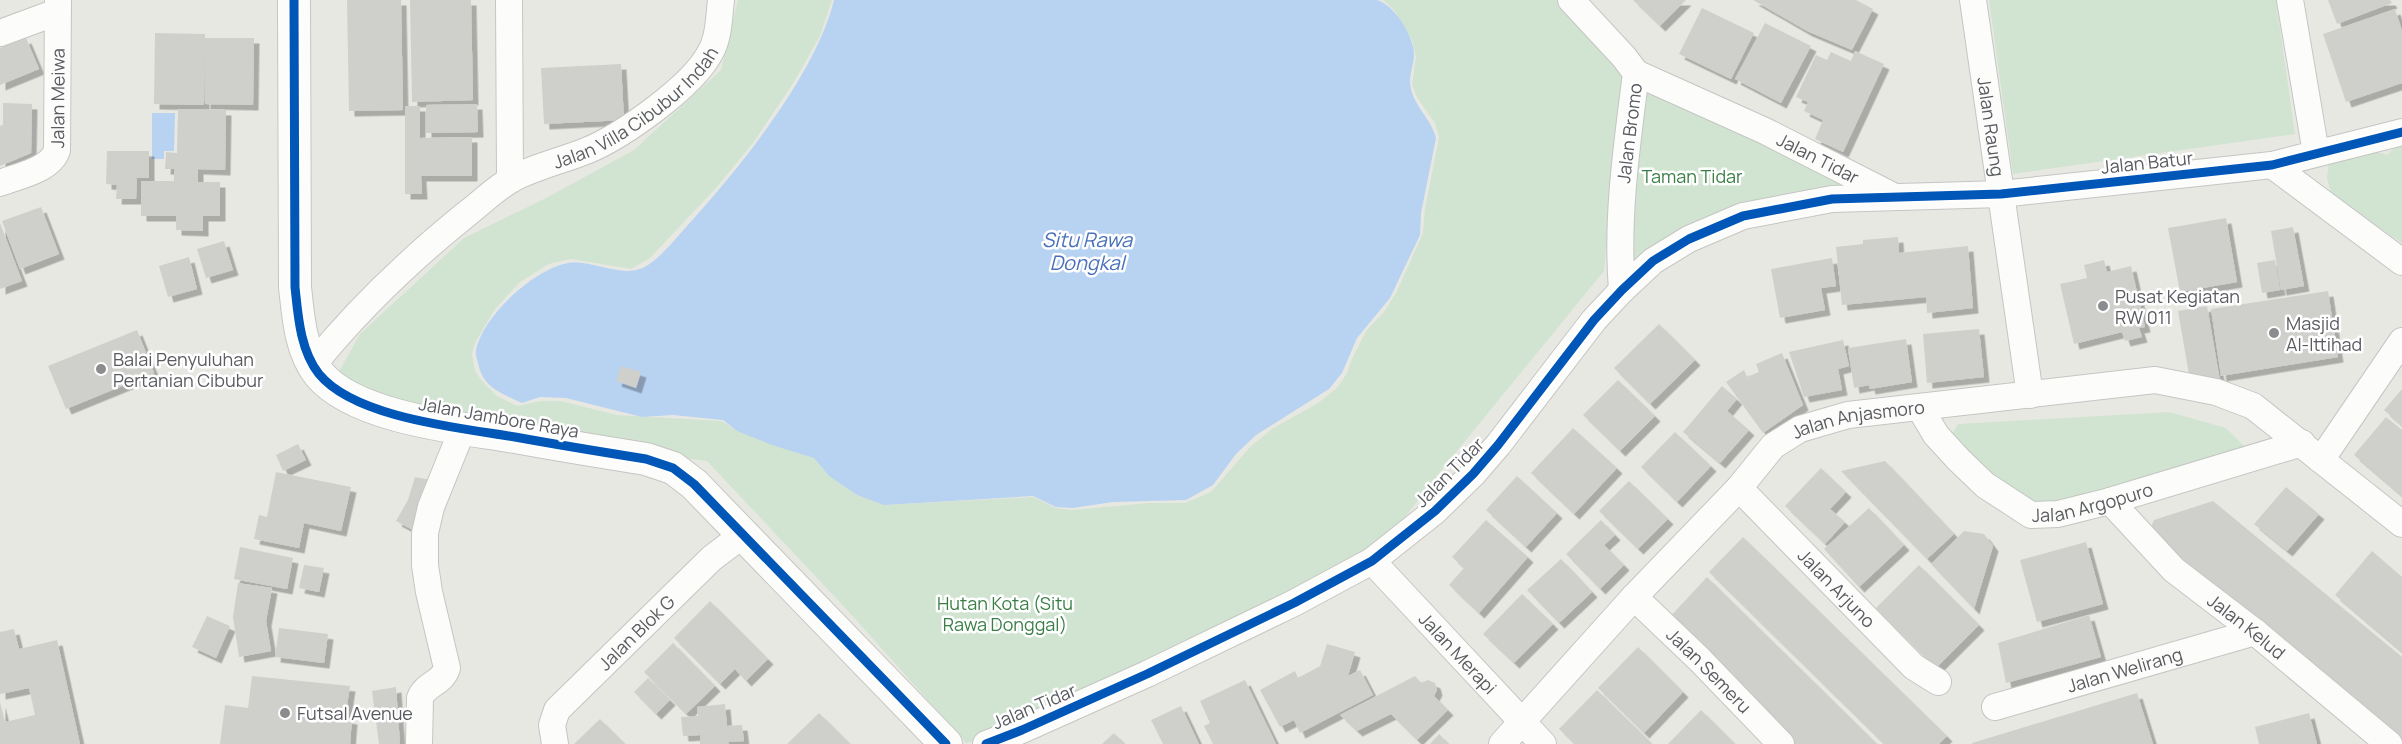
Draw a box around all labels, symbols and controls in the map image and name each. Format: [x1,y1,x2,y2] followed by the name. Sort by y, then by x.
[550,42,723,174] street label: Jalan Villa Cibubur Indah
[45,48,70,148] street label: Jalan Meiwa
[1972,75,2010,178] street label: Jalan Raung
[1611,82,1647,184] street label: Jalan Bromo
[1773,127,1864,189] street label: Jalan Tidar
[2100,145,2195,179] street label: Jalan Batur
[1641,164,1743,188] park label: Taman Tidar
[1042,226,1133,276] water label: Situ Rawa Dongkal
[2115,284,2240,329] place label: Pusat Kegiatan RW 011
[2096,299,2110,313] marker: Pusat Kegiatan RW 011
[2286,311,2362,356] place label: Masjid Al-Ittihad
[2267,326,2281,340] marker: Masjid Al-Ittihad
[113,347,264,392] place label: Balai Penyuluhan Pertanian Cibubur
[94,362,108,376] marker: Balai Penyuluhan Pertanian Cibubur
[417,391,581,443] street label: Jalan Jambore Raya
[1786,394,1926,444] street label: Jalan Anjasmoro
[1409,432,1489,512] street label: Jalan Tidar
[2031,477,2156,527] street label: Jalan Argopuro
[1793,544,1881,633] street label: Jalan Arjuno
[2203,588,2291,665] street label: Jalan Kelud
[593,589,680,675] street label: Jalan Blok G
[937,591,1073,636] park label: Hutan Kota (Situ Rawa Donggal)
[1414,607,1502,699] street label: Jalan Merapi
[1661,622,1757,718] street label: Jalan Semeru
[2064,642,2185,698] street label: Jalan Welirang
[988,677,1080,734] street label: Jalan Tidar
[297,701,413,725] place label: Futsal Avenue
[278,706,292,720] marker: Futsal Avenue

